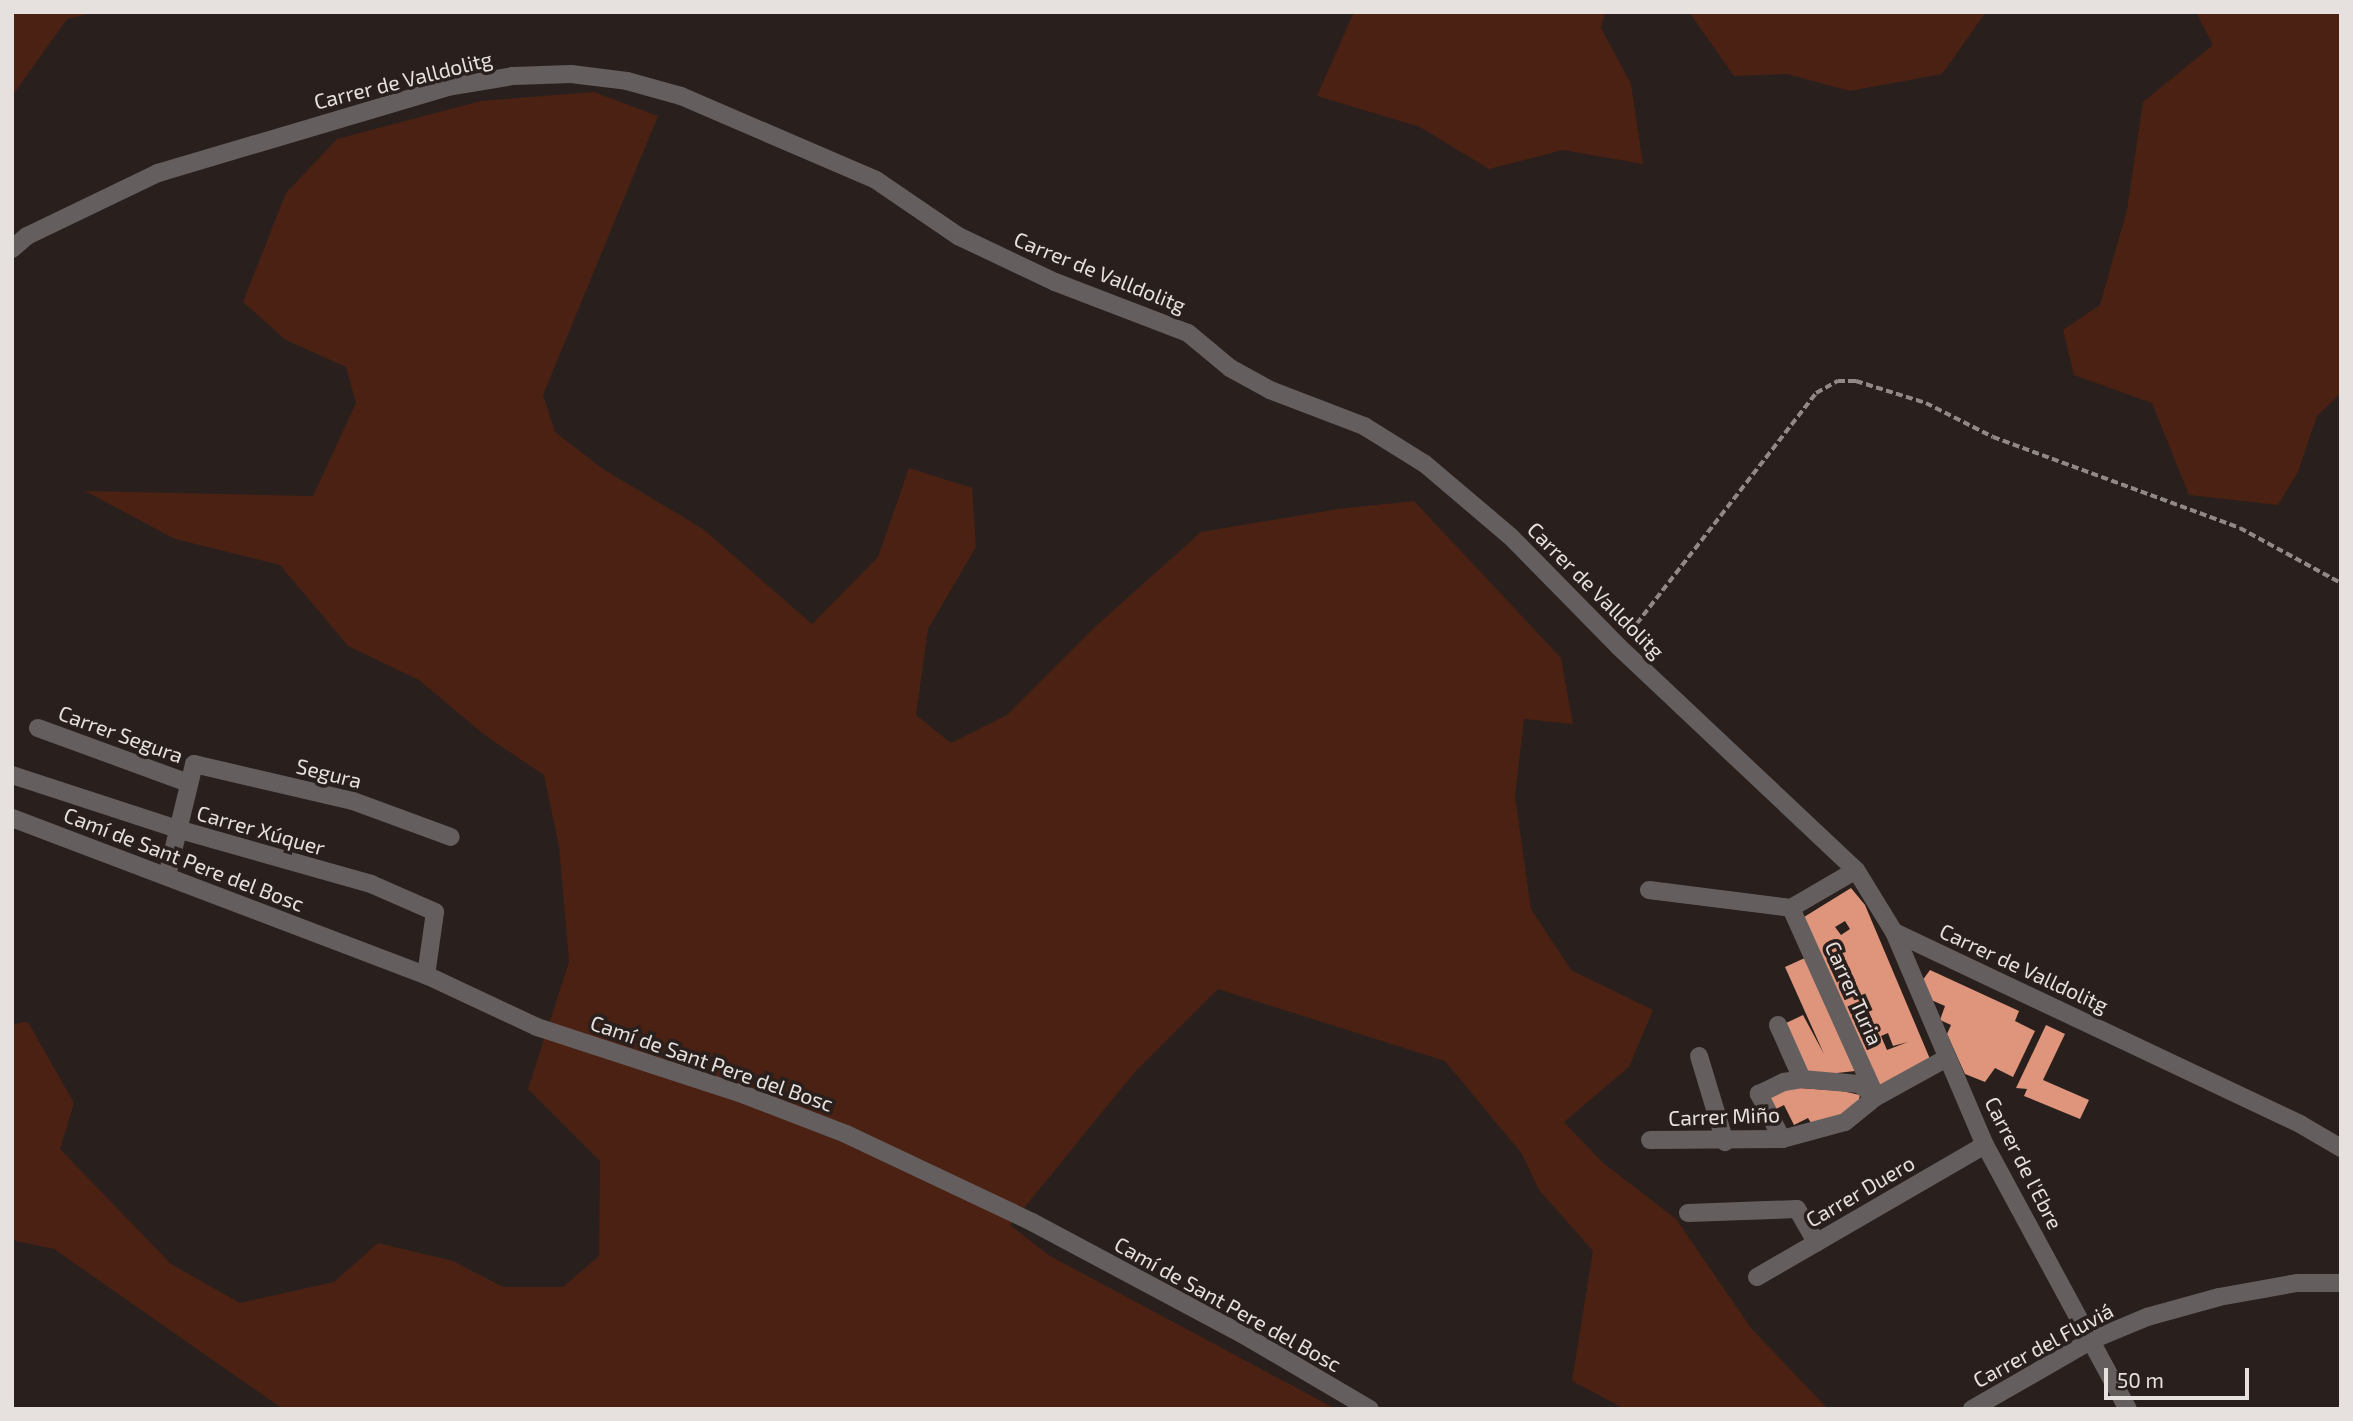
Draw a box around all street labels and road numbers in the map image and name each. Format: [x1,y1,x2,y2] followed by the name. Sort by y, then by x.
[311,46,495,114] street label: Carrer de Valldolitg
[1010,226,1190,318] street label: Carrer de Valldolitg
[1522,516,1670,664] street label: Carrer de Valldolitg
[55,700,187,768] street label: Carrer Segura
[294,753,364,793] street label: Segura
[194,800,328,860] street label: Carrer Xúquer
[60,801,308,917] street label: Camí de Sant Pere del Bosc
[1935,918,2113,1018] street label: Carrer de Valldolitg
[1820,937,1888,1049] street label: Carrer Turia
[587,1009,837,1117] street label: Camí de Sant Pere del Bosc
[1980,1092,2068,1234] street label: Carrer de l'Ebre
[1667,1101,1781,1131] street label: Carrer Miño
[1801,1150,1919,1232] street label: Carrer Duero
[1110,1231,1346,1377] street label: Camí de Sant Pere del Bosc
[1968,1297,2118,1393] street label: Carrer del Fluviá

